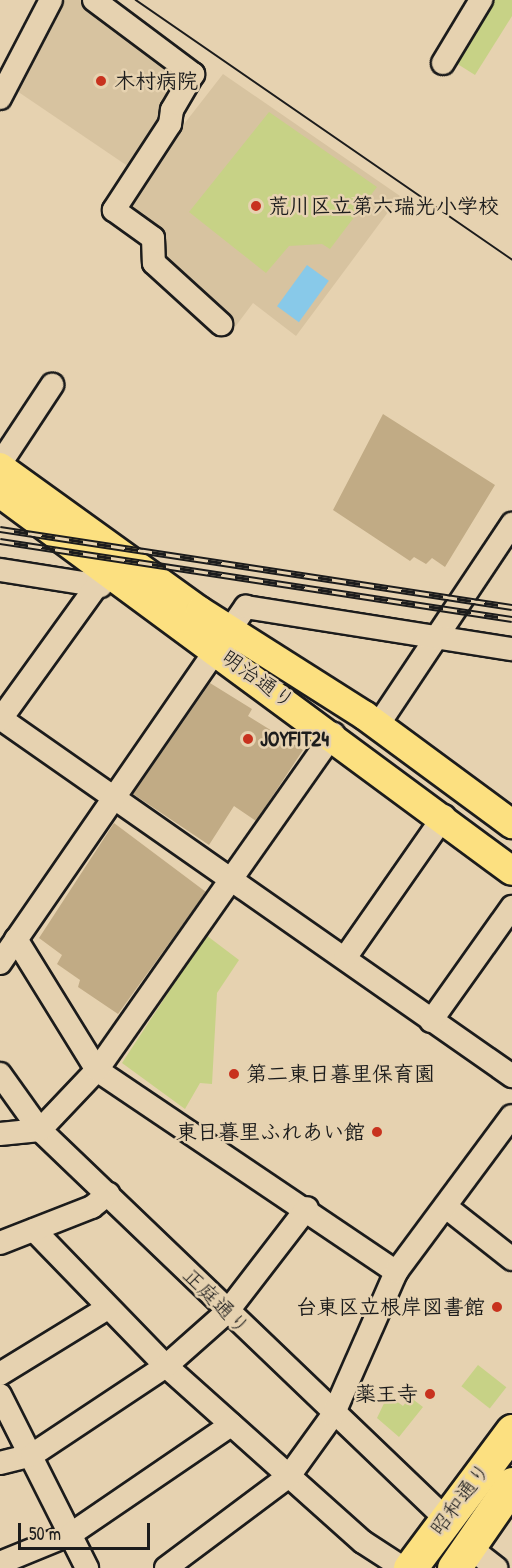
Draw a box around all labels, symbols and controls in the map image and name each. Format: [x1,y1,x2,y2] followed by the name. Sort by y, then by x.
[114,68,198,94] place label: 木村病院
[92,72,110,90] marker: 木村病院
[268,193,499,219] place label: 荒川区立第六瑞光小学校
[249,199,263,213] marker: 荒川区立第六瑞光小学校
[217,644,299,714] street label: 明治通り
[260,726,329,752] place label: JOYFIT24
[241,732,255,746] marker: JOYFIT24
[246,1061,435,1087] place label: 第二東日暮里保育園
[227,1067,241,1081] marker: 第二東日暮里保育園
[176,1119,365,1145] place label: 東日暮里ふれあい館
[370,1125,384,1139] marker: 東日暮里ふれあい館
[177,1262,255,1340] street label: 正庭通り
[296,1294,485,1320] place label: 台東区立根岸図書館
[490,1300,504,1314] marker: 台東区立根岸図書館
[355,1381,418,1407] place label: 薬王寺
[423,1387,437,1401] marker: 薬王寺
[425,1458,495,1540] street label: 昭和通り
[21,1511,153,1549] scale bar
[29,1521,61,1546] text: 50 m

